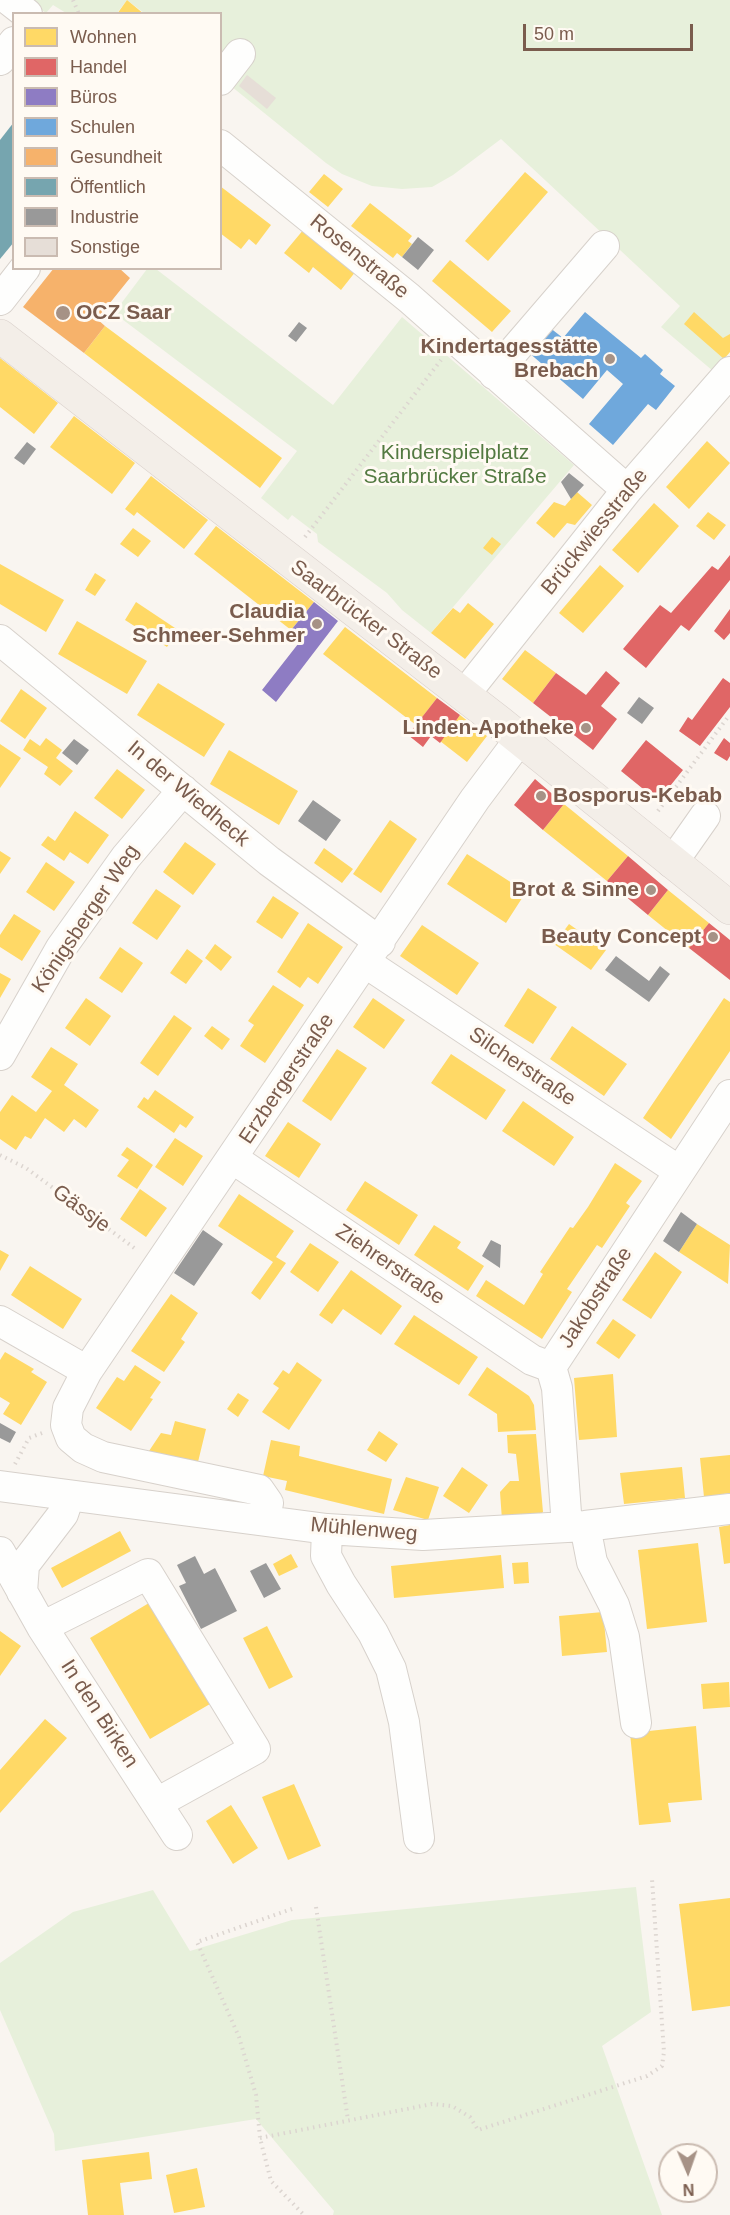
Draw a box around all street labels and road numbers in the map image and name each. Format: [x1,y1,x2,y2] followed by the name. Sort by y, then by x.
[304,209,414,305] street label: Rosenstraße
[536,464,654,600] street label: Brückwiesstraße
[285,555,447,685] street label: Saarbrücker Straße
[122,736,254,852] street label: In der Wiedheck
[27,840,145,998] street label: Königsberger Weg
[234,1009,340,1149] street label: Erzbergerstraße
[464,1022,580,1112] street label: Silcherstraße
[47,1180,115,1238] street label: Gässje
[331,1219,449,1311] street label: Ziehrerstraße
[554,1243,638,1353] street label: Jakobstraße
[309,1513,419,1547] street label: Mühlenweg
[55,1655,143,1773] street label: In den Birken

